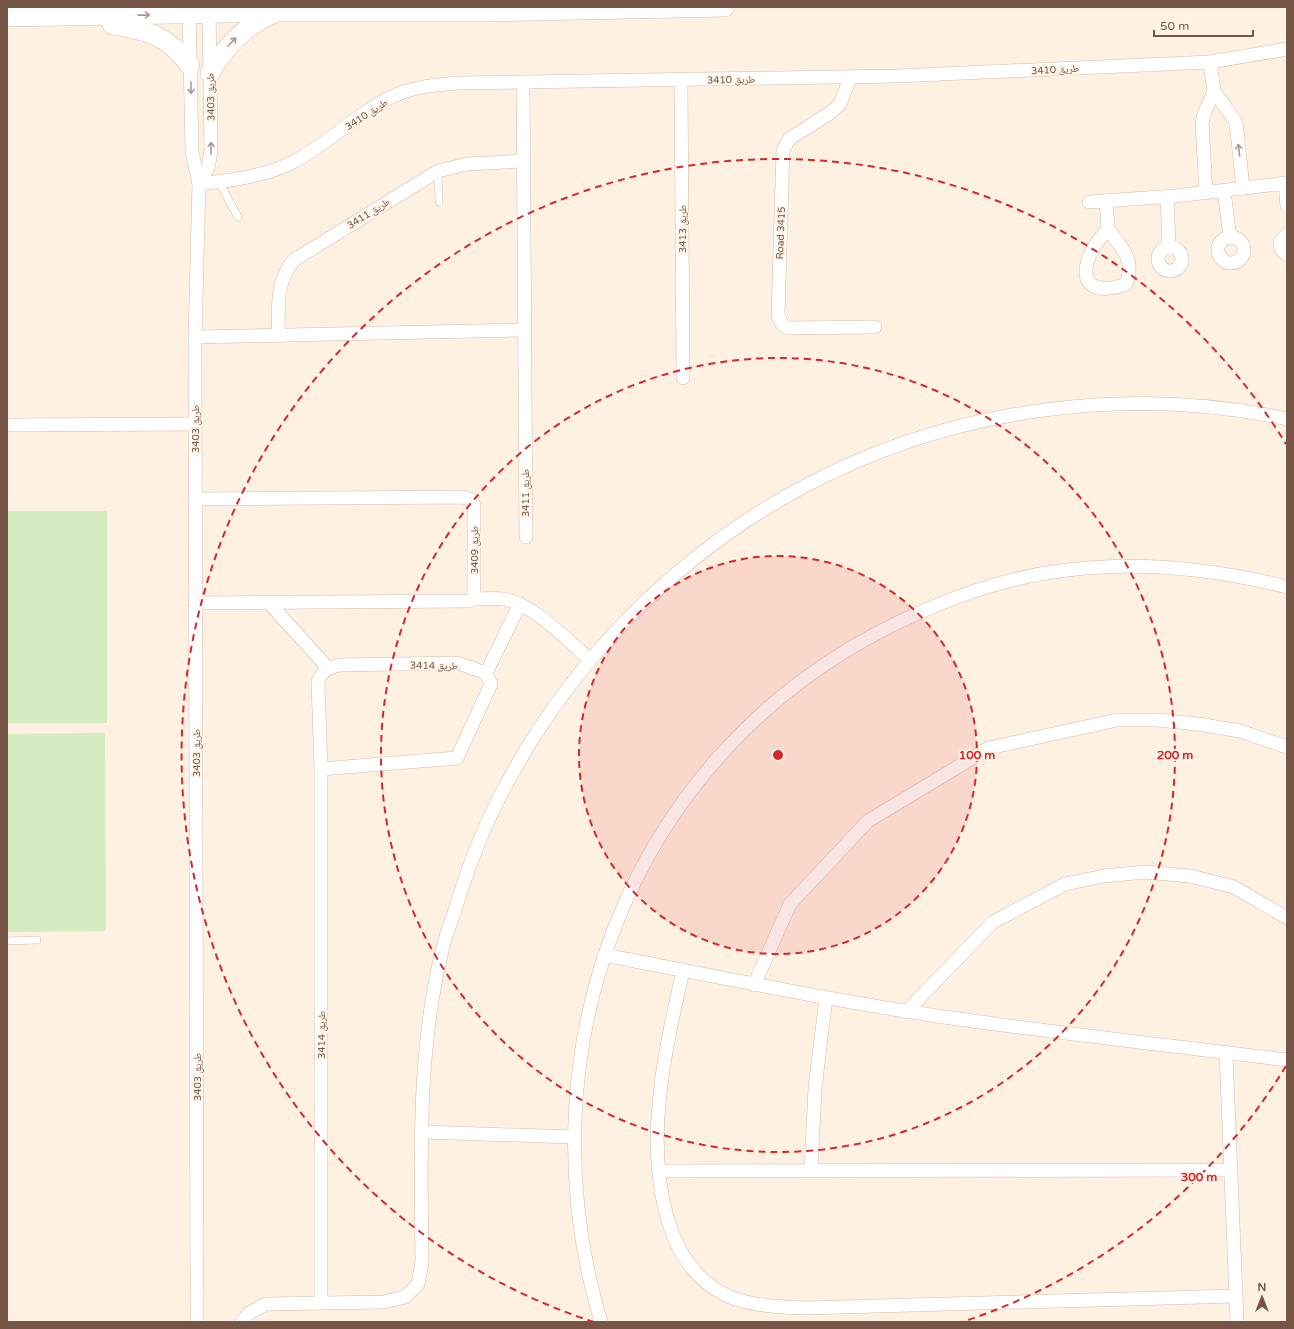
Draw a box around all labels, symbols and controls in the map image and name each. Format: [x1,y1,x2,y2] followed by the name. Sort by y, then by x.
[137,11,150,19] one-way arrow
[1154,12,1253,38] scale bar
[1160,19,1189,33] text: 50 m
[227,37,237,47] one-way arrow
[1031,63,1080,77] street label: طريق 3410
[205,72,217,121] street label: طريق 3403
[707,74,756,86] street label: طريق 3410
[187,81,195,94] one-way arrow
[343,96,390,133] street label: طريق 3410
[207,142,215,155] one-way arrow
[1235,144,1243,157] one-way arrow
[345,196,392,232] street label: طريق 3411
[677,204,689,253] street label: طريق 3413
[774,206,788,260] street label: Road 3415
[190,404,202,453] street label: طريق 3403
[520,468,532,517] street label: طريق 3411
[469,525,481,574] street label: طريق 3409
[410,660,459,672] street label: طريق 3414
[191,728,203,777] street label: طريق 3403
[771,748,785,762] centre of rings
[959,748,995,762] text: 100 m
[1157,748,1193,762] text: 200 m
[316,1010,328,1059] street label: طريق 3414
[192,1052,204,1101] street label: طريق 3403
[1181,1170,1217,1184] text: 300 m
[1242,1277,1282,1317] north arrow
[1258,1281,1266,1294] text: N

